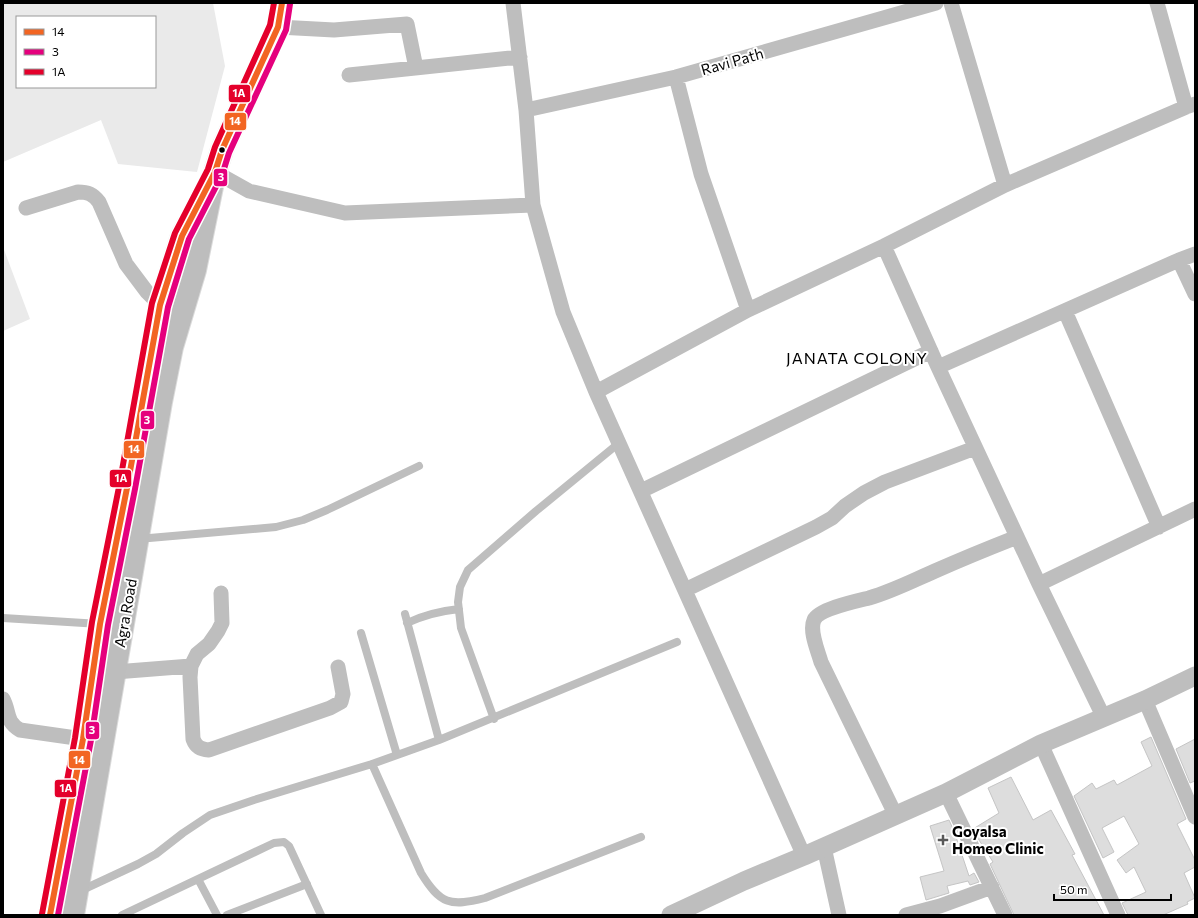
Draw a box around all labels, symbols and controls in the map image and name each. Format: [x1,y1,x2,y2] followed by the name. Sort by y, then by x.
[16,16,156,88] legend
[52,24,64,38] text: 14
[52,44,59,58] text: 3
[699,44,765,78] street label: Ravi Path
[52,64,65,78] text: 1A
[228,84,251,103] line badge: 1A
[233,86,246,99] text: 1A
[224,112,247,131] line badge: 14
[229,114,241,127] text: 14
[217,145,227,155] unlabelled marker
[213,168,228,187] line badge: 3
[218,170,224,183] text: 3
[786,348,928,367] district label: JANATA COLONY
[140,410,155,430] line badge: 3
[144,413,150,426] text: 3
[123,440,145,459] line badge: 14
[128,442,140,455] text: 14
[109,469,132,488] line badge: 1A
[115,471,128,484] text: 1A
[110,577,140,649] street label: Agra Road
[85,721,100,740] line badge: 3
[89,723,95,736] text: 3
[68,750,91,769] line badge: 14
[73,753,85,766] text: 14
[54,779,77,798] line badge: 1A
[60,781,73,794] text: 1A
[952,822,1044,857] place label: Goyalsa Homeo Clinic
[937,834,949,846] marker: Goyalsa Homeo Clinic
[1054,876,1171,902] scale bar
[1060,882,1088,896] text: 50 m

